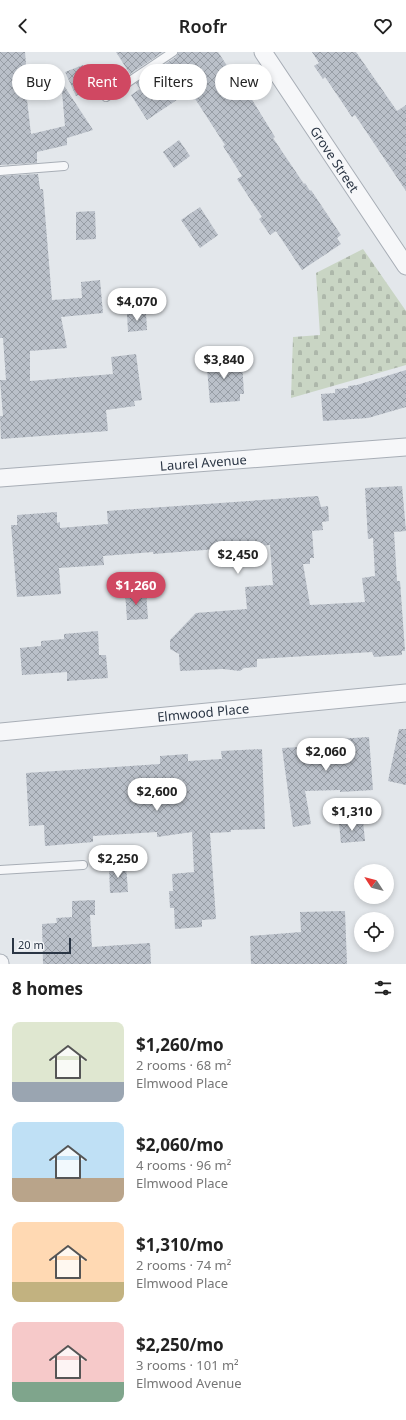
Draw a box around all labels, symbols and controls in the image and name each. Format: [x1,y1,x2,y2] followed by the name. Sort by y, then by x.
[179,14,227,38] text: Roofr
[12,15,34,37] icon: back
[372,15,394,37] icon: heart
[12,64,65,100] chip: Buy
[73,64,131,100] chip: Rent
[139,64,207,100] chip: Filters
[215,64,272,100] chip: New
[306,123,363,196] street label: Grove Street
[104,288,170,322] pin: $4,070
[117,292,157,310] text: $4,070
[191,346,257,380] pin: $3,840
[204,350,244,368] text: $3,840
[159,450,247,475] street label: Laurel Avenue
[205,541,271,575] pin: $2,450
[218,545,258,563] text: $2,450
[103,572,169,606] pin: $1,260
[116,576,156,594] text: $1,260
[156,699,250,726] street label: Elmwood Place
[293,738,359,772] pin: $2,060
[306,742,346,760] text: $2,060
[124,778,190,812] pin: $2,600
[137,782,177,800] text: $2,600
[319,798,385,832] pin: $1,310
[332,802,372,820] text: $1,310
[85,845,151,879] pin: $2,250
[98,849,138,867] text: $2,250
[354,864,394,904] north arrow
[354,864,394,952] map controls
[354,912,394,952] button: locate
[12,936,71,955] scale bar
[18,937,44,952] text: 20 m
[12,977,83,1000] text: 8 homes
[372,977,394,999] icon: filters
[136,1033,224,1056] text: $1,260/mo
[44,1038,92,1086] icon: home
[136,1056,231,1074] text: 2 rooms · 68 m²
[136,1074,228,1092] text: Elmwood Place
[136,1133,224,1156] text: $2,060/mo
[44,1138,92,1186] icon: home
[136,1156,231,1174] text: 4 rooms · 96 m²
[136,1174,228,1192] text: Elmwood Place
[136,1233,224,1256] text: $1,310/mo
[44,1238,92,1286] icon: home
[136,1256,231,1274] text: 2 rooms · 74 m²
[136,1274,228,1292] text: Elmwood Place
[136,1333,224,1356] text: $2,250/mo
[44,1338,92,1386] icon: home
[136,1356,239,1374] text: 3 rooms · 101 m²
[136,1374,242,1392] text: Elmwood Avenue

